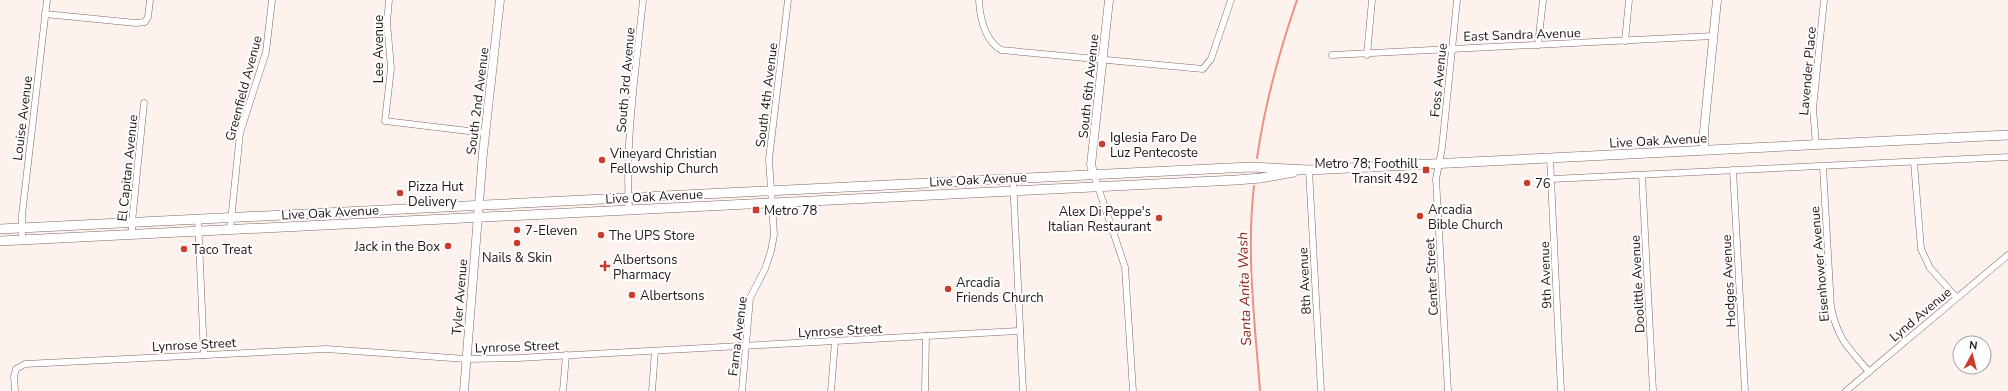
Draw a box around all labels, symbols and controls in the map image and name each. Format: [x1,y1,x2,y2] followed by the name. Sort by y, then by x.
[370,15,388,83] street label: Lee Avenue
[1463,24,1581,46] street label: East Sandra Avenue
[1795,26,1821,116] street label: Lavender Place
[612,27,640,133] street label: South 3rd Avenue
[1075,33,1103,139] street label: South 6th Avenue
[221,34,267,143] street label: Greenfield Avenue
[752,42,782,148] street label: South 4th Avenue
[1426,42,1452,118] street label: Foss Avenue
[462,46,494,156] street label: South 2nd Avenue
[9,75,37,162] street label: Louise Avenue
[113,114,143,222] street label: El Capitan Avenue
[1110,129,1198,162] place label: Iglesia Faro De Luz Pentecoste
[1609,129,1707,153] street label: Live Oak Avenue
[1097,139,1107,149] marker: Iglesia Faro De Luz Pentecoste
[609,145,718,178] place label: Vineyard Christian Fellowship Church
[597,155,607,165] marker: Vineyard Christian Fellowship Church
[1314,155,1418,188] place label: Metro 78; Foothill Transit 492
[1421,165,1431,175] marker: Metro 78; Foothill Transit 492
[929,168,1027,192] street label: Live Oak Avenue
[1535,175,1551,193] place label: 76
[408,178,464,211] place label: Pizza Hut Delivery
[1522,178,1532,188] marker: 76
[605,185,703,209] street label: Live Oak Avenue
[395,188,405,198] marker: Pizza Hut Delivery
[281,201,379,225] street label: Live Oak Avenue
[1428,201,1503,234] place label: Arcadia Bible Church
[764,202,818,220] place label: Metro 78
[1048,203,1151,236] place label: Alex Di Peppe's Italian Restaurant
[751,205,761,215] marker: Metro 78
[1806,205,1834,322] street label: Eisenhower Avenue
[1415,211,1425,221] marker: Arcadia Bible Church
[1154,213,1164,223] marker: Alex Di Peppe's Italian Restaurant
[525,222,577,240] place label: 7-Eleven
[512,225,522,235] marker: 7-Eleven
[609,227,695,245] place label: The UPS Store
[596,230,606,240] marker: The UPS Store
[1233,232,1256,346] water label: Santa Anita Wash
[1626,234,1650,333] street label: Doolittle Avenue
[1718,234,1740,328] street label: Hodges Avenue
[1421,237,1443,316] street label: Center Street
[353,238,440,256] place label: Jack in the Box
[512,238,522,248] marker: Nails & Skin
[192,241,252,259] place label: Taco Treat
[443,241,453,251] marker: Jack in the Box
[1536,241,1556,309] street label: 9th Avenue
[179,244,189,254] marker: Taco Treat
[1294,247,1316,315] street label: 8th Avenue
[482,249,552,267] place label: Nails & Skin
[613,251,678,284] place label: Albertsons Pharmacy
[448,258,472,336] street label: Tyler Avenue
[600,261,610,271] marker: Albertsons Pharmacy
[956,274,1044,307] place label: Arcadia Friends Church
[1886,283,1955,346] street label: Lynd Avenue
[943,284,953,294] marker: Arcadia Friends Church
[640,287,705,305] place label: Albertsons
[627,290,637,300] marker: Albertsons
[724,295,752,377] street label: Farna Avenue
[797,320,883,342] street label: Lynrose Street
[151,334,237,356] street label: Lynrose Street
[1952,335,1992,375] north arrow
[475,337,560,357] street label: Lynrose Street
[1968,338,1978,354] text: N

